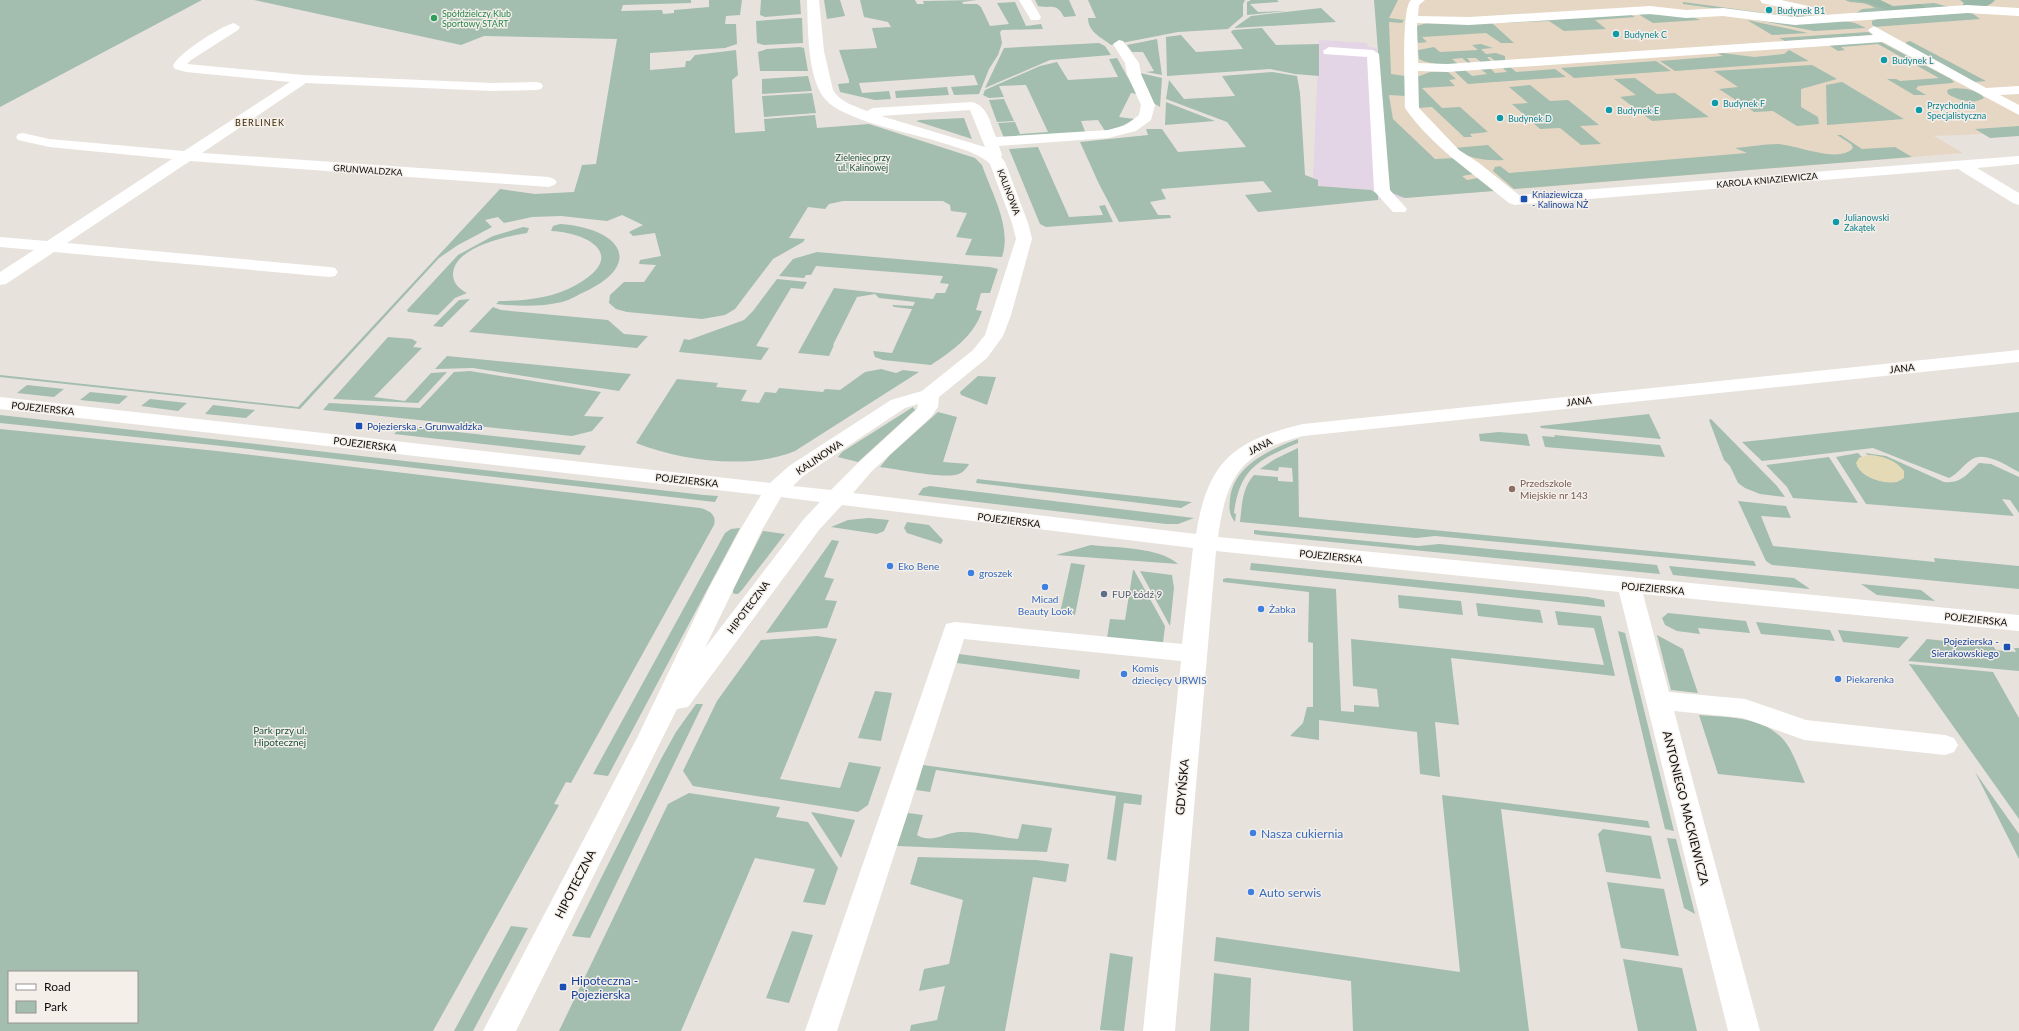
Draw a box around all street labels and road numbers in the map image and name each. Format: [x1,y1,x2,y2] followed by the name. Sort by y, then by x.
[333,162,404,178] street label: GRUNWALDZKA
[995,168,1023,217] street label: KALINOWA
[1716,170,1819,190] street label: KAROLA KNIAZIEWICZA
[1889,361,1915,375] street label: JANA
[1566,394,1592,408] street label: JANA
[11,399,75,417] street label: POJEZIERSKA
[333,434,397,454] street label: POJEZIERSKA
[1246,435,1274,457] street label: JANA
[793,437,845,477] street label: KALINOWA
[655,471,719,489] street label: POJEZIERSKA
[977,510,1041,530] street label: POJEZIERSKA
[1299,547,1363,565] street label: POJEZIERSKA
[724,578,772,636] street label: HIPOTECZNA
[1621,579,1685,597] street label: POJEZIERSKA
[1944,610,2008,628] street label: POJEZIERSKA
[1660,729,1713,888] street label: ANTONIEGO MACKIEWICZA
[1172,757,1192,816] street label: GDYŃSKA
[551,846,599,921] street label: HIPOTECZNA

